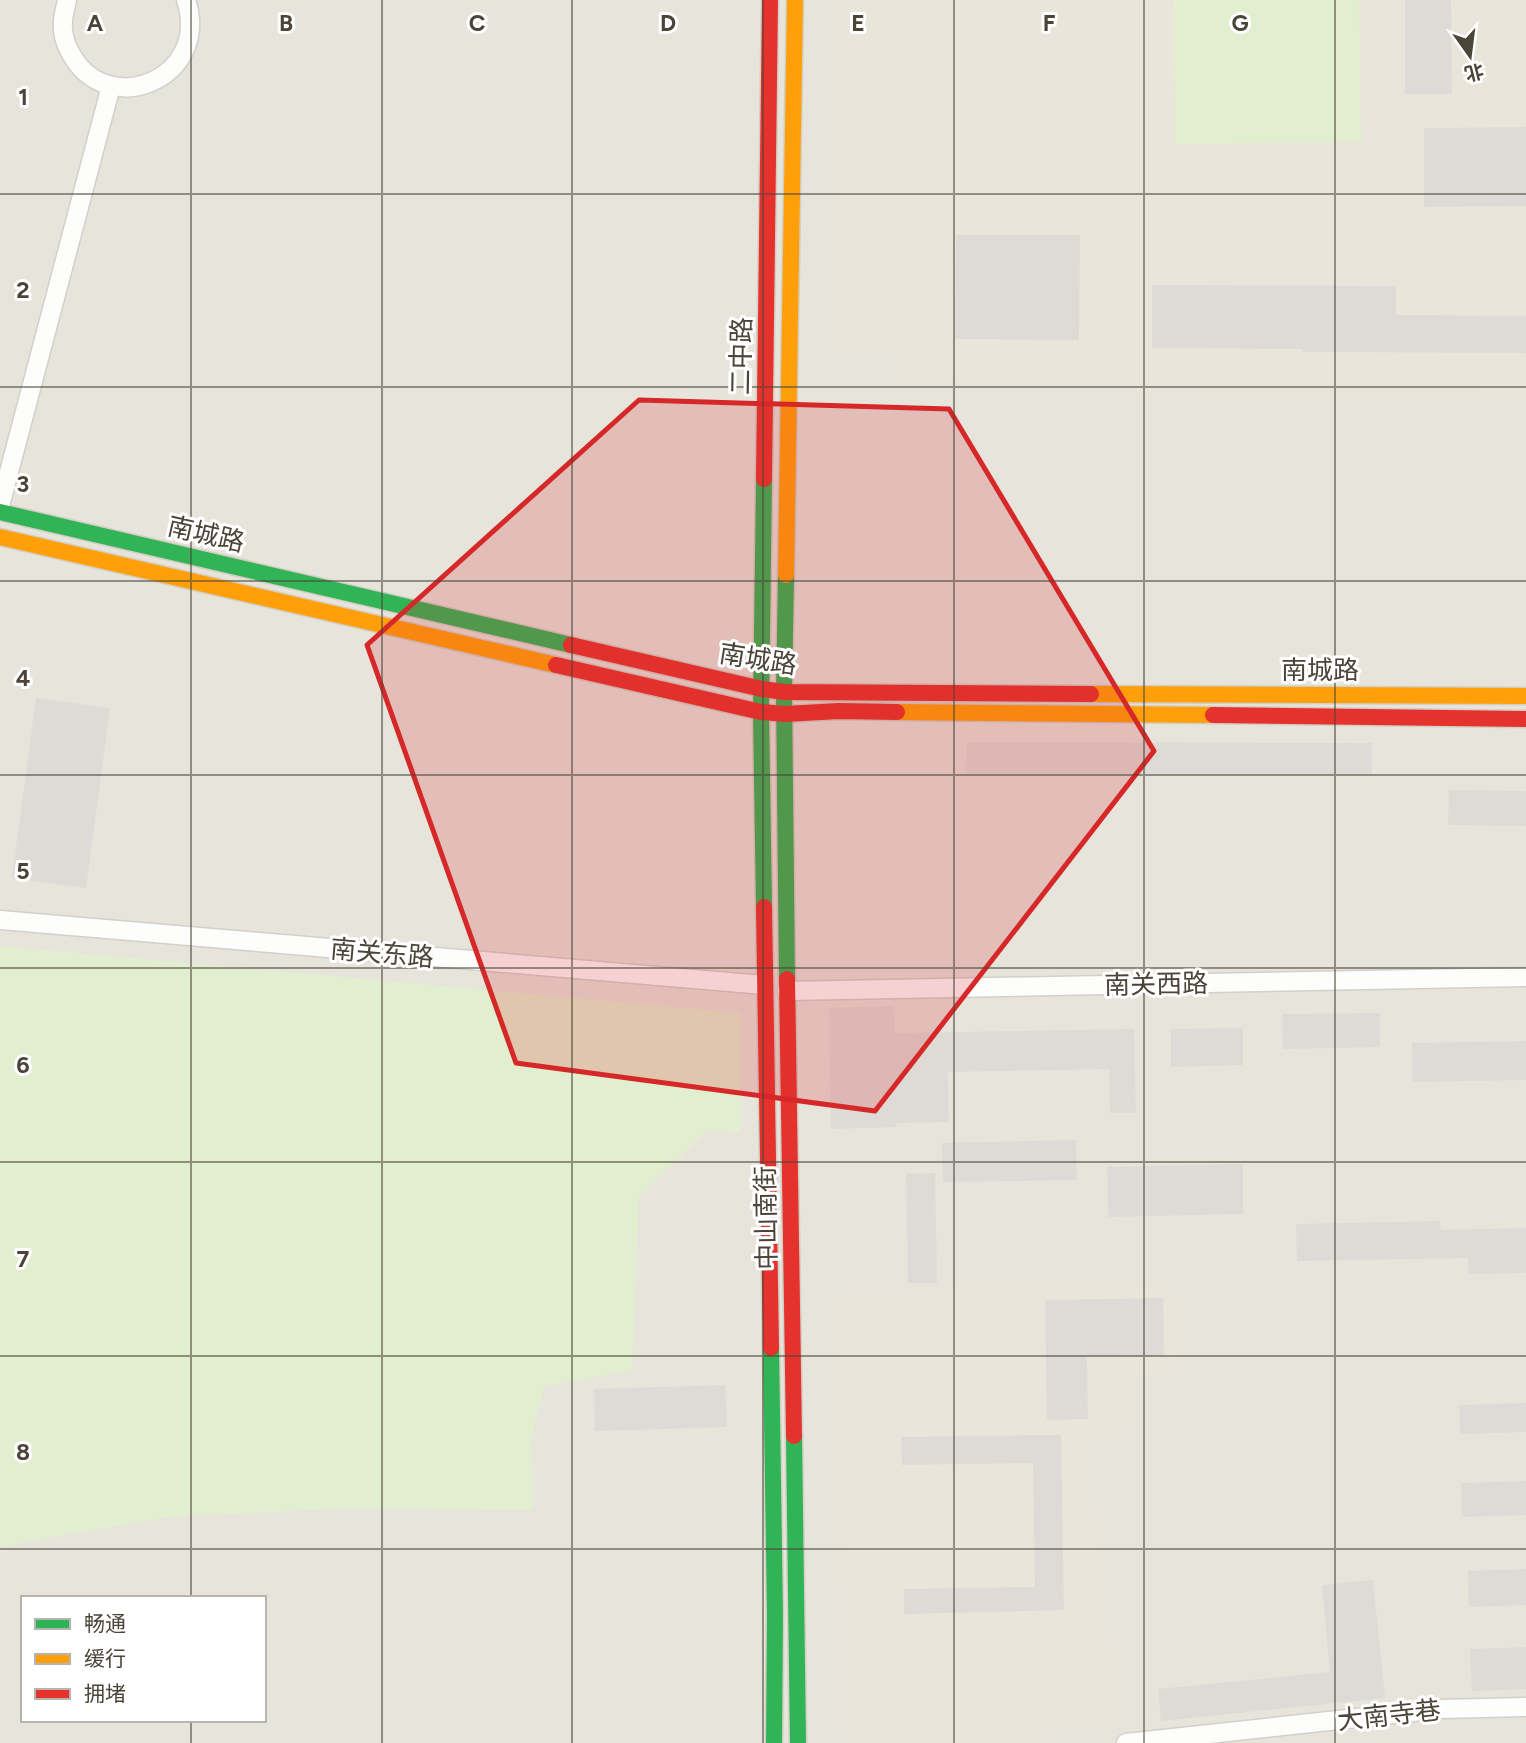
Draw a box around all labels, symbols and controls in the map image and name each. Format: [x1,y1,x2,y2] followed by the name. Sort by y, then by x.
[87,9,104,37] text: A
[279,9,293,37] text: B
[469,9,486,37] text: C
[660,9,676,37] text: D
[851,9,865,37] text: E
[1043,9,1056,37] text: F
[1231,9,1249,37] text: G
[1435,21,1505,91] north arrow
[1462,59,1486,85] text: 北
[18,83,28,111] text: 1
[16,276,30,304] text: 2
[724,317,758,395] street label: 二中路
[17,470,29,498] text: 3
[164,510,248,558] street label: 南城路
[717,637,799,681] street label: 南城路
[1281,654,1359,686] street label: 南城路
[16,664,30,692] text: 4
[16,857,30,885] text: 5
[329,933,435,973] street label: 南关东路
[1104,967,1208,1001] street label: 南关西路
[16,1051,30,1079] text: 6
[749,1166,783,1270] street label: 中山南街
[17,1245,30,1273] text: 7
[16,1438,30,1466] text: 8
[21,1596,266,1722] legend
[84,1611,126,1636] text: 畅通
[84,1646,126,1671] text: 缓行
[84,1681,126,1706] text: 拥堵
[1336,1694,1442,1736] street label: 大南寺巷

